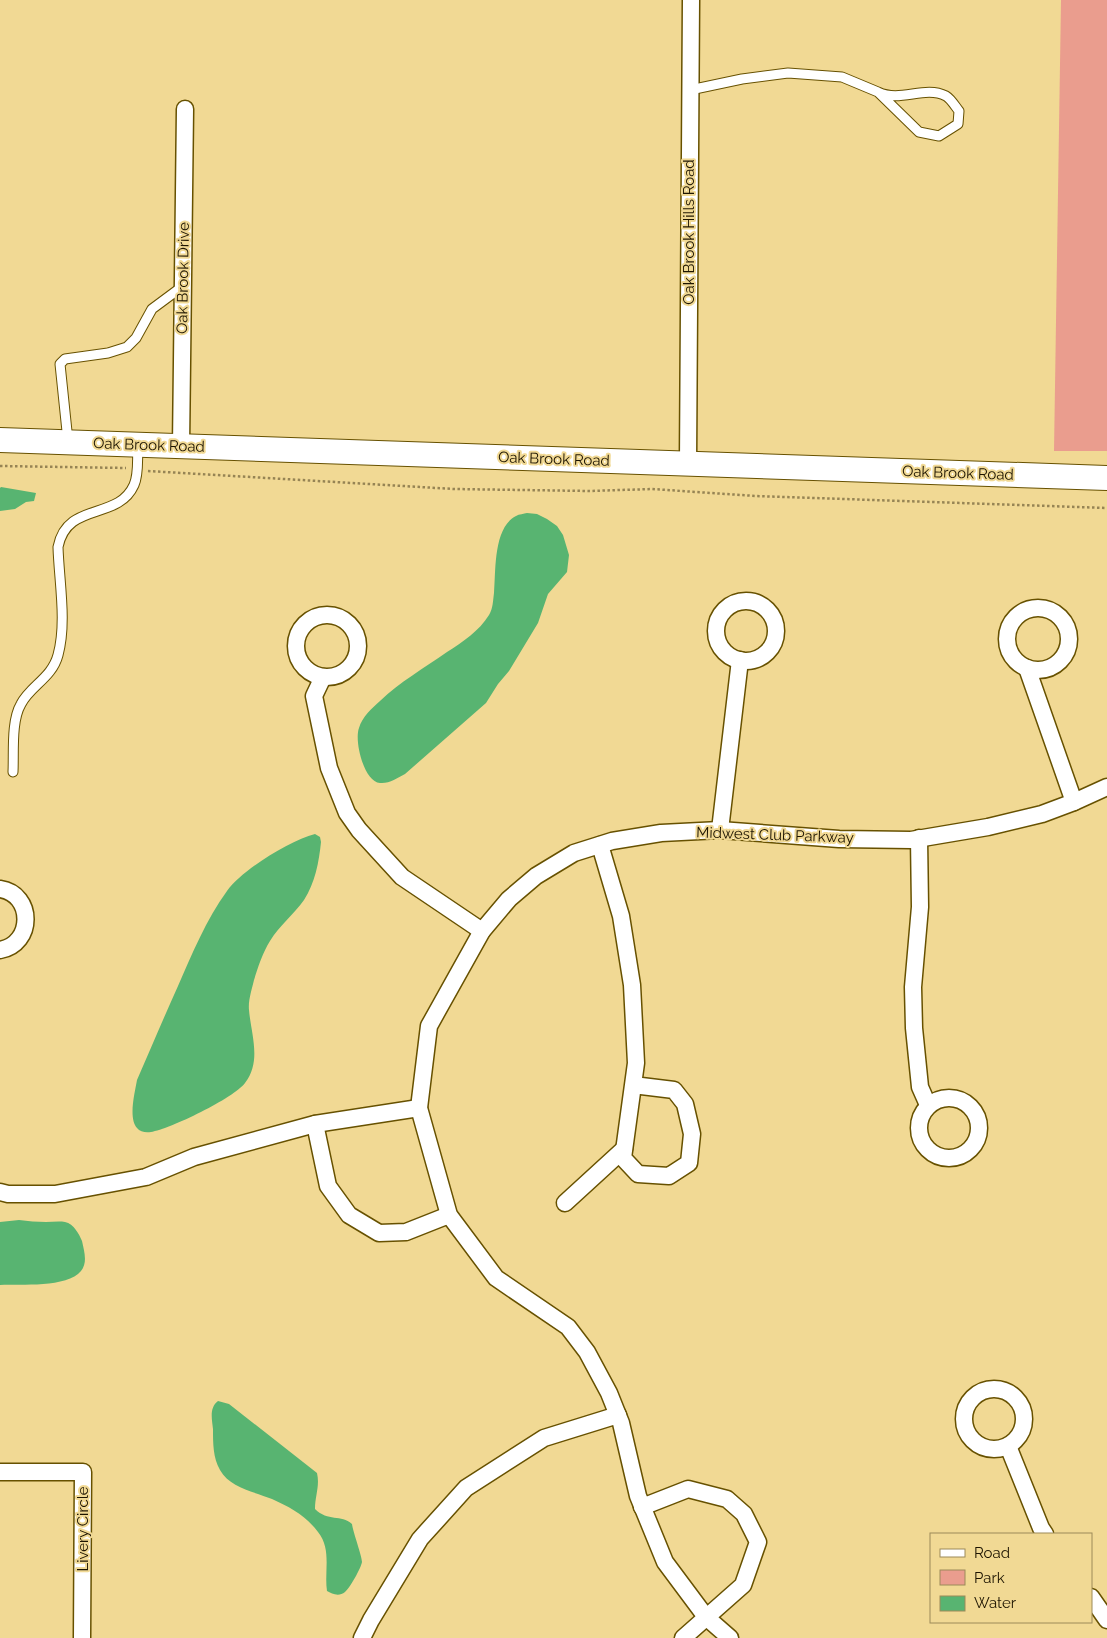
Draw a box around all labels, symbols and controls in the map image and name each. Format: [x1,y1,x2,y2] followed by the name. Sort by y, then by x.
[680,159,698,305] street label: Oak Brook Hills Road
[173,222,193,334] street label: Oak Brook Drive
[93,434,205,456] street label: Oak Brook Road
[498,448,610,470] street label: Oak Brook Road
[902,462,1014,484] street label: Oak Brook Road
[696,823,854,847] street label: Midwest Club Parkway
[74,1486,92,1572] street label: Livery Circle
[930,1533,1092,1623] legend
[974,1544,1010,1562] text: Road
[974,1569,1005,1587] text: Park
[974,1594,1017,1612] text: Water

